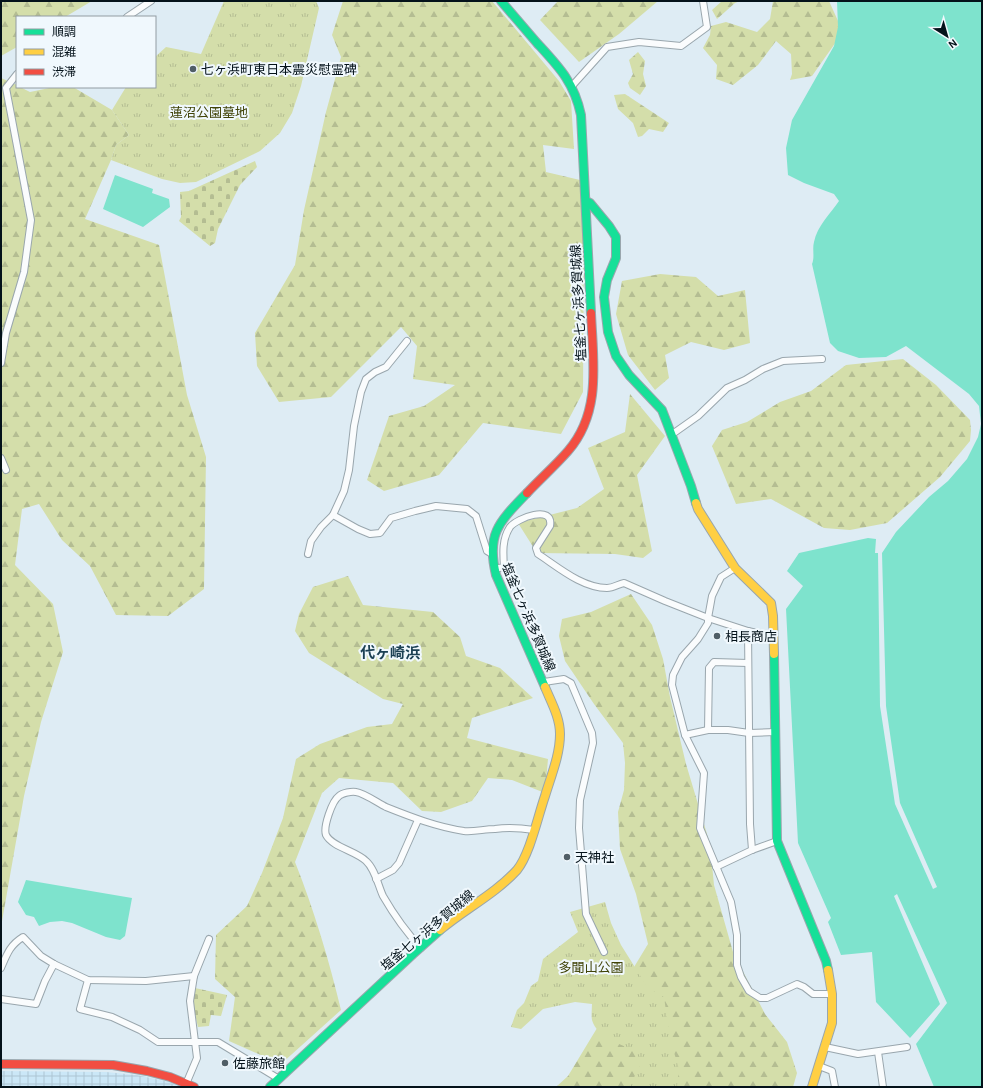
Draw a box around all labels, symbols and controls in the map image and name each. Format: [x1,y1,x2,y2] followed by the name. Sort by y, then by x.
[16,16,156,88] legend
[927,16,967,56] north arrow
[52,25,76,39] text: 順調
[946,36,960,51] text: N
[52,45,76,59] text: 混雑
[201,62,357,77] place label: 七ヶ浜町東日本震災慰霊碑
[188,64,198,74] marker: 七ヶ浜町東日本震災慰霊碑
[52,65,76,79] text: 渋滞
[170,105,248,120] park label: 蓮沼公園墓地
[568,244,589,362] street label: 塩釜七ヶ浜多賀城線
[499,560,558,674] street label: 塩釜七ヶ浜多賀城線
[725,629,777,644] place label: 相長商店
[712,631,722,641] marker: 相長商店
[360,644,421,662] district label: 代ヶ崎浜
[575,850,614,865] place label: 天神社
[562,852,572,862] marker: 天神社
[378,887,477,974] street label: 塩釜七ヶ浜多賀城線
[558,960,624,975] park label: 多聞山公園
[233,1056,285,1071] place label: 佐藤旅館
[220,1058,230,1068] marker: 佐藤旅館

